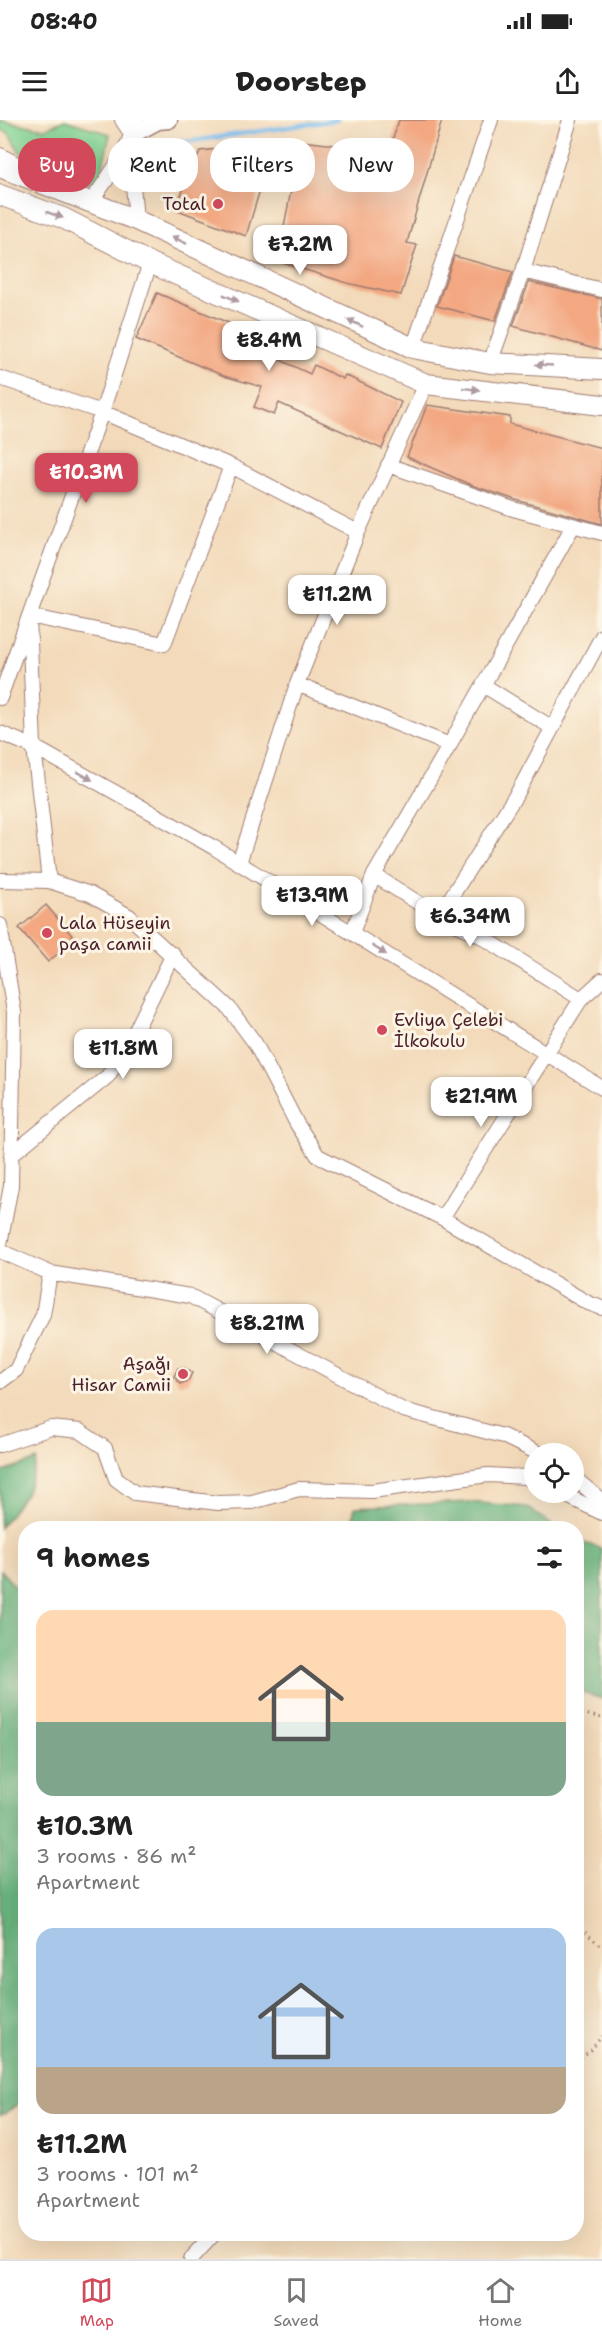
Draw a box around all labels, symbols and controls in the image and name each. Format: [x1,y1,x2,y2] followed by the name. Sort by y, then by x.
[30,7,98,36] text: 08:40
[236,63,366,100] text: Doorstep
[18,65,51,98] icon: menu
[551,65,584,98] icon: share
[18,138,96,192] chip: Buy
[108,138,198,192] chip: Rent
[210,138,315,192] chip: Filters
[327,138,414,192] chip: New
[162,192,207,216] place label: Total
[211,197,225,211] marker: Total
[46,211,64,221] one-way arrow
[258,225,342,276] pin: ₺7.2M
[267,231,333,257] text: ₺7.2M
[170,236,187,245] one-way arrow
[223,294,240,303] one-way arrow
[347,318,364,327] one-way arrow
[227,321,311,372] pin: ₺8.4M
[236,327,302,353] text: ₺8.4M
[534,361,553,370] one-way arrow
[461,385,480,394] one-way arrow
[37,453,135,504] pin: ₺10.3M
[49,459,123,485] text: ₺10.3M
[288,575,386,626] pin: ₺11.2M
[302,581,372,607] text: ₺11.2M
[77,771,94,781] one-way arrow
[263,876,361,927] pin: ₺13.9M
[275,882,349,908] text: ₺13.9M
[421,897,519,948] pin: ₺6.34M
[429,903,511,929] text: ₺6.34M
[59,911,170,956] place label: Lala Hüseyin paşa camii
[40,926,54,940] marker: Lala Hüseyin paşa camii
[371,945,387,956] one-way arrow
[394,1008,503,1053] place label: Evliya Çelebi İlkokulu
[375,1023,389,1037] marker: Evliya Çelebi İlkokulu
[74,1029,172,1080] pin: ₺11.8M
[88,1035,158,1061] text: ₺11.8M
[432,1077,530,1128] pin: ₺21.9M
[445,1083,517,1109] text: ₺21.9M
[218,1304,316,1355] pin: ₺8.21M
[229,1310,305,1336] text: ₺8.21M
[71,1352,171,1397] place label: Aşağı Hisar Camii
[176,1367,190,1381] marker: Aşağı Hisar Camii
[524,1443,584,1503] map controls
[524,1443,584,1503] button: locate
[36,1540,150,1575] text: 9 homes
[533,1541,566,1574] icon: filters
[247,1649,355,1757] icon: home
[36,1808,133,1843] text: ₺10.3M
[36,1843,196,1869] text: 3 rooms · 86 m²
[36,1869,140,1895] text: Apartment
[247,1967,355,2075] icon: home
[36,2126,127,2161] text: ₺11.2M
[36,2161,199,2187] text: 3 rooms · 101 m²
[36,2187,140,2213] text: Apartment
[80,2274,114,2331] tab: Map
[273,2274,319,2331] tab: Saved
[478,2274,522,2331] tab: Home

